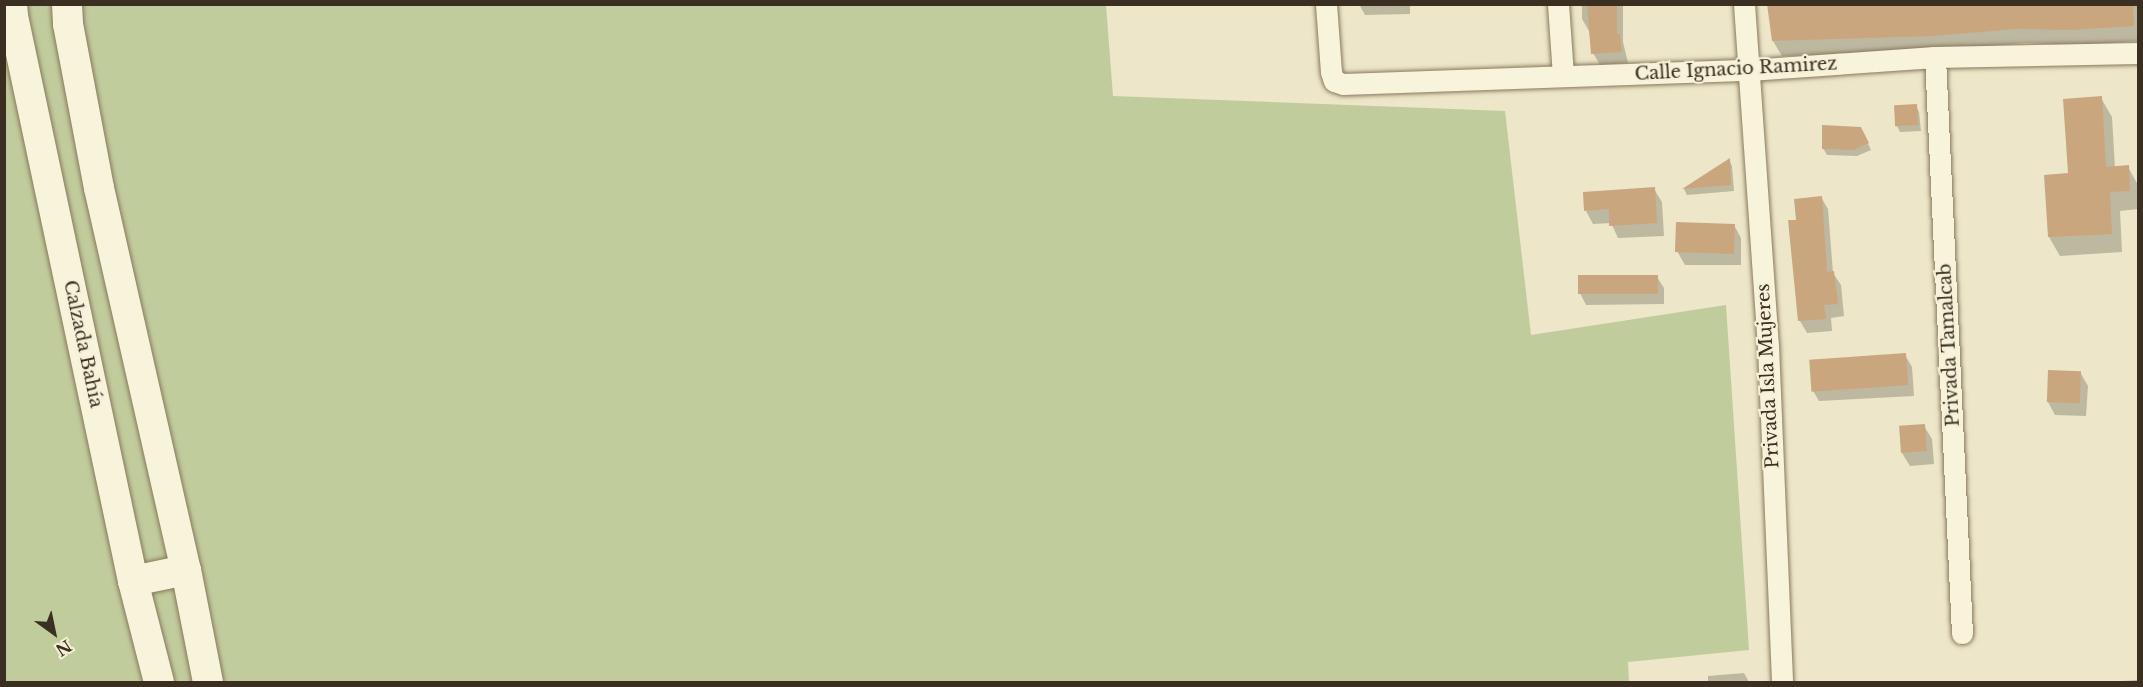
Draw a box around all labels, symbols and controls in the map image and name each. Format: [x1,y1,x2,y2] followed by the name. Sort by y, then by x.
[1634,53,1838,85] street label: Calle Ignacio Ramirez
[1934,262,1964,428] street label: Privada Tamalcab
[59,278,107,410] street label: Calzada Bahía
[1752,283,1784,469] street label: Privada Isla Mujeres
[24,603,84,663] north arrow
[52,636,76,661] text: N

